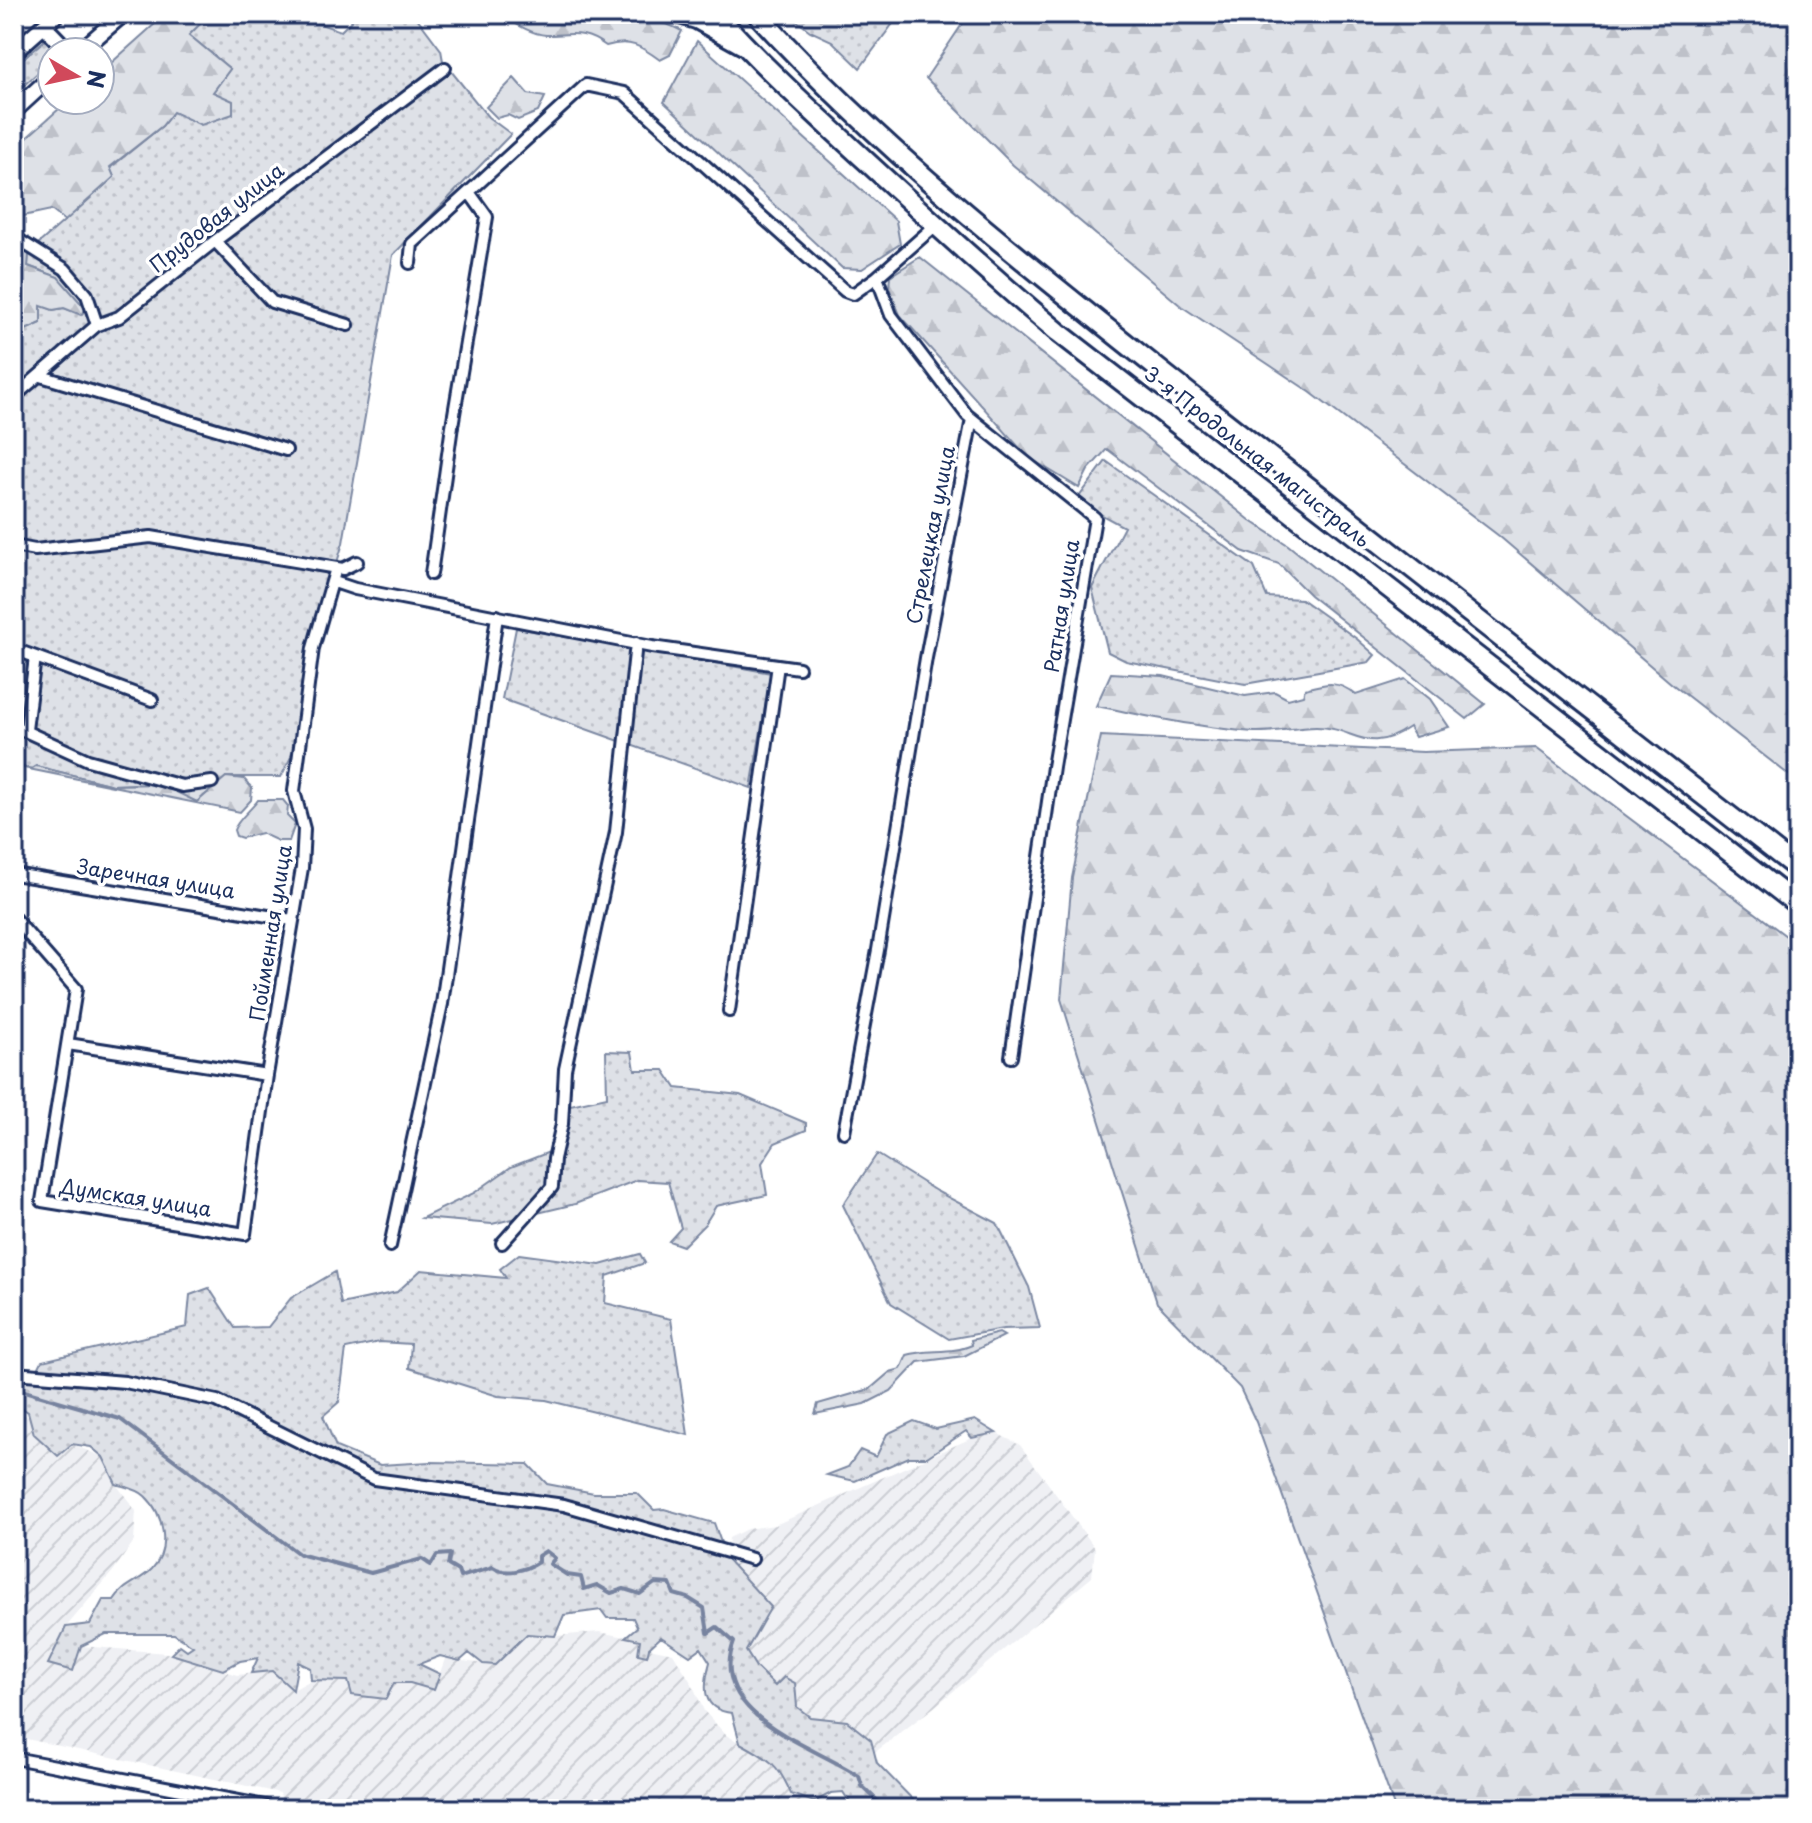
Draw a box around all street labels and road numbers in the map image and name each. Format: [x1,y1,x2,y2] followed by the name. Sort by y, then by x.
[143,155,290,279] street label: Прудовая улица
[1138,358,1377,554] street label: 3-я Продольная магистраль
[898,443,962,627] street label: Стрелецкая улица
[1036,537,1086,675] street label: Ратная улица
[241,842,299,1023] street label: Пойменная улица
[75,851,238,905] street label: Заречная улица
[58,1170,214,1224] street label: Думская улица

